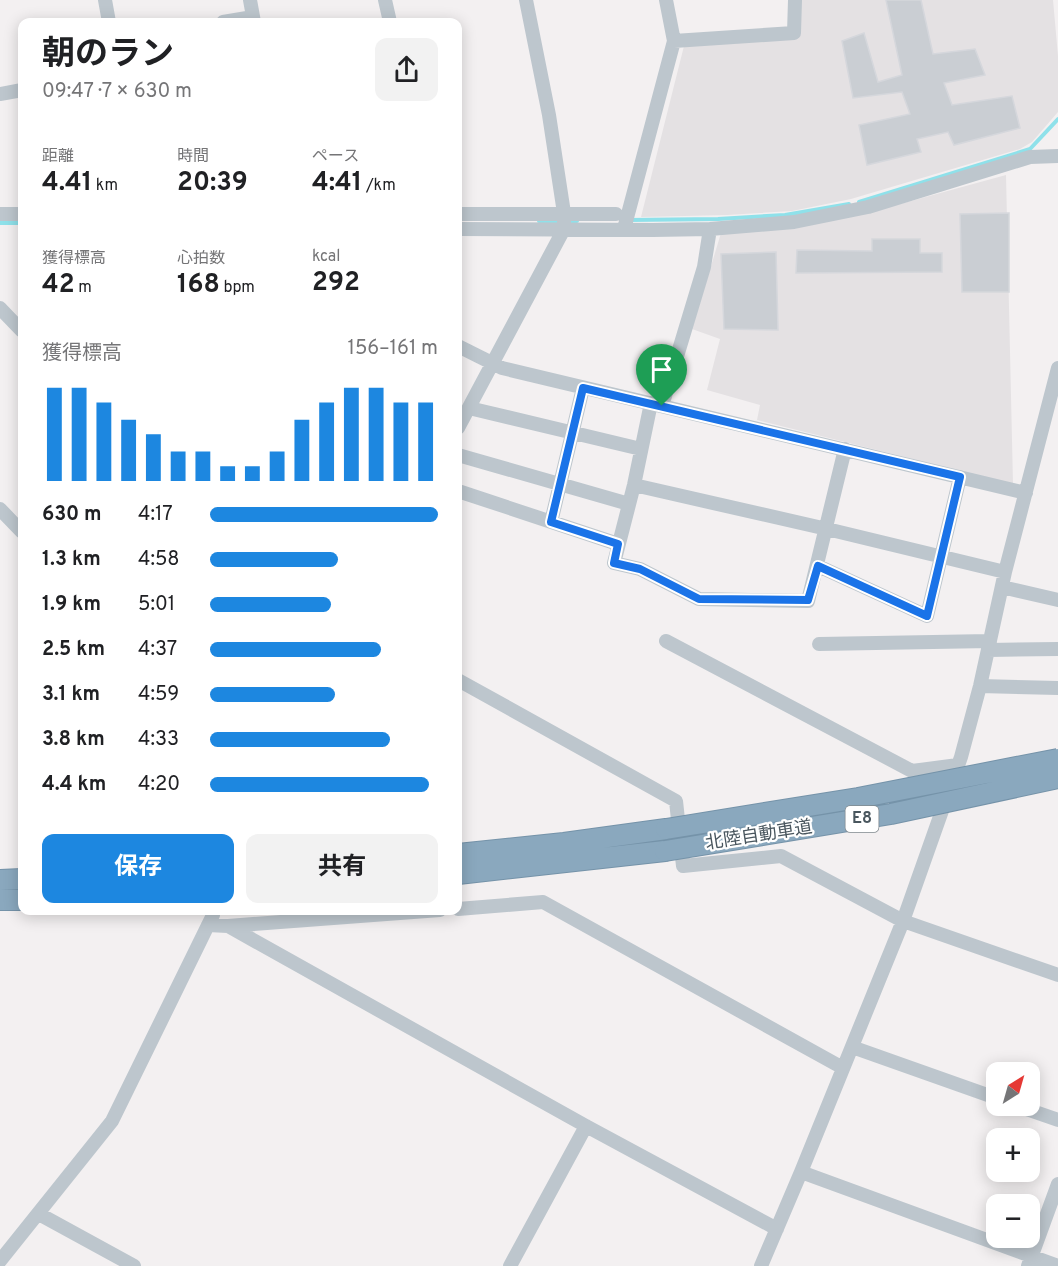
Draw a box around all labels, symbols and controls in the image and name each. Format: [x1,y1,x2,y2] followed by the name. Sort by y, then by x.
[42,35,174,77] text: 朝のラン
[375,38,438,101] button: share
[42,79,192,105] text: 09:47 · 7 × 630 m
[42,147,74,167] text: 距離
[177,147,209,167] text: 時間
[312,147,359,167] text: ペース
[42,167,92,200] text: 4.41
[177,167,248,200] text: 20:39
[312,167,362,200] text: 4:41
[92,176,118,196] text: km
[362,176,396,196] text: /km
[312,247,340,267] text: kcal
[42,249,106,269] text: 獲得標高
[177,249,225,269] text: 心拍数
[312,267,360,300] text: 292
[42,269,75,302] text: 42
[177,269,220,302] text: 168
[75,278,92,298] text: m
[220,278,255,298] text: bpm
[347,336,438,362] text: 156–161 m
[42,341,122,367] text: 獲得標高
[636,344,687,406] pin
[645,353,678,386] icon: arrive
[42,502,102,528] text: 630 m
[138,502,173,528] text: 4:17
[42,547,101,573] text: 1.3 km
[138,547,180,573] text: 4:58
[42,592,101,618] text: 1.9 km
[138,592,175,618] text: 5:01
[42,637,105,663] text: 2.5 km
[138,637,177,663] text: 4:37
[42,682,100,708] text: 3.1 km
[138,682,179,708] text: 4:59
[42,727,105,753] text: 3.8 km
[138,727,179,753] text: 4:33
[42,772,106,798] text: 4.4 km
[138,772,180,798] text: 4:20
[846,806,878,832] road number: E8
[704,816,814,856] street label: 北陸自動車道
[42,834,234,903] button: 保存
[246,834,438,903] button: 共有
[986,1062,1040,1116] north arrow
[986,1062,1040,1248] map controls
[986,1128,1040,1182] button: +
[986,1194,1040,1248] button: −

